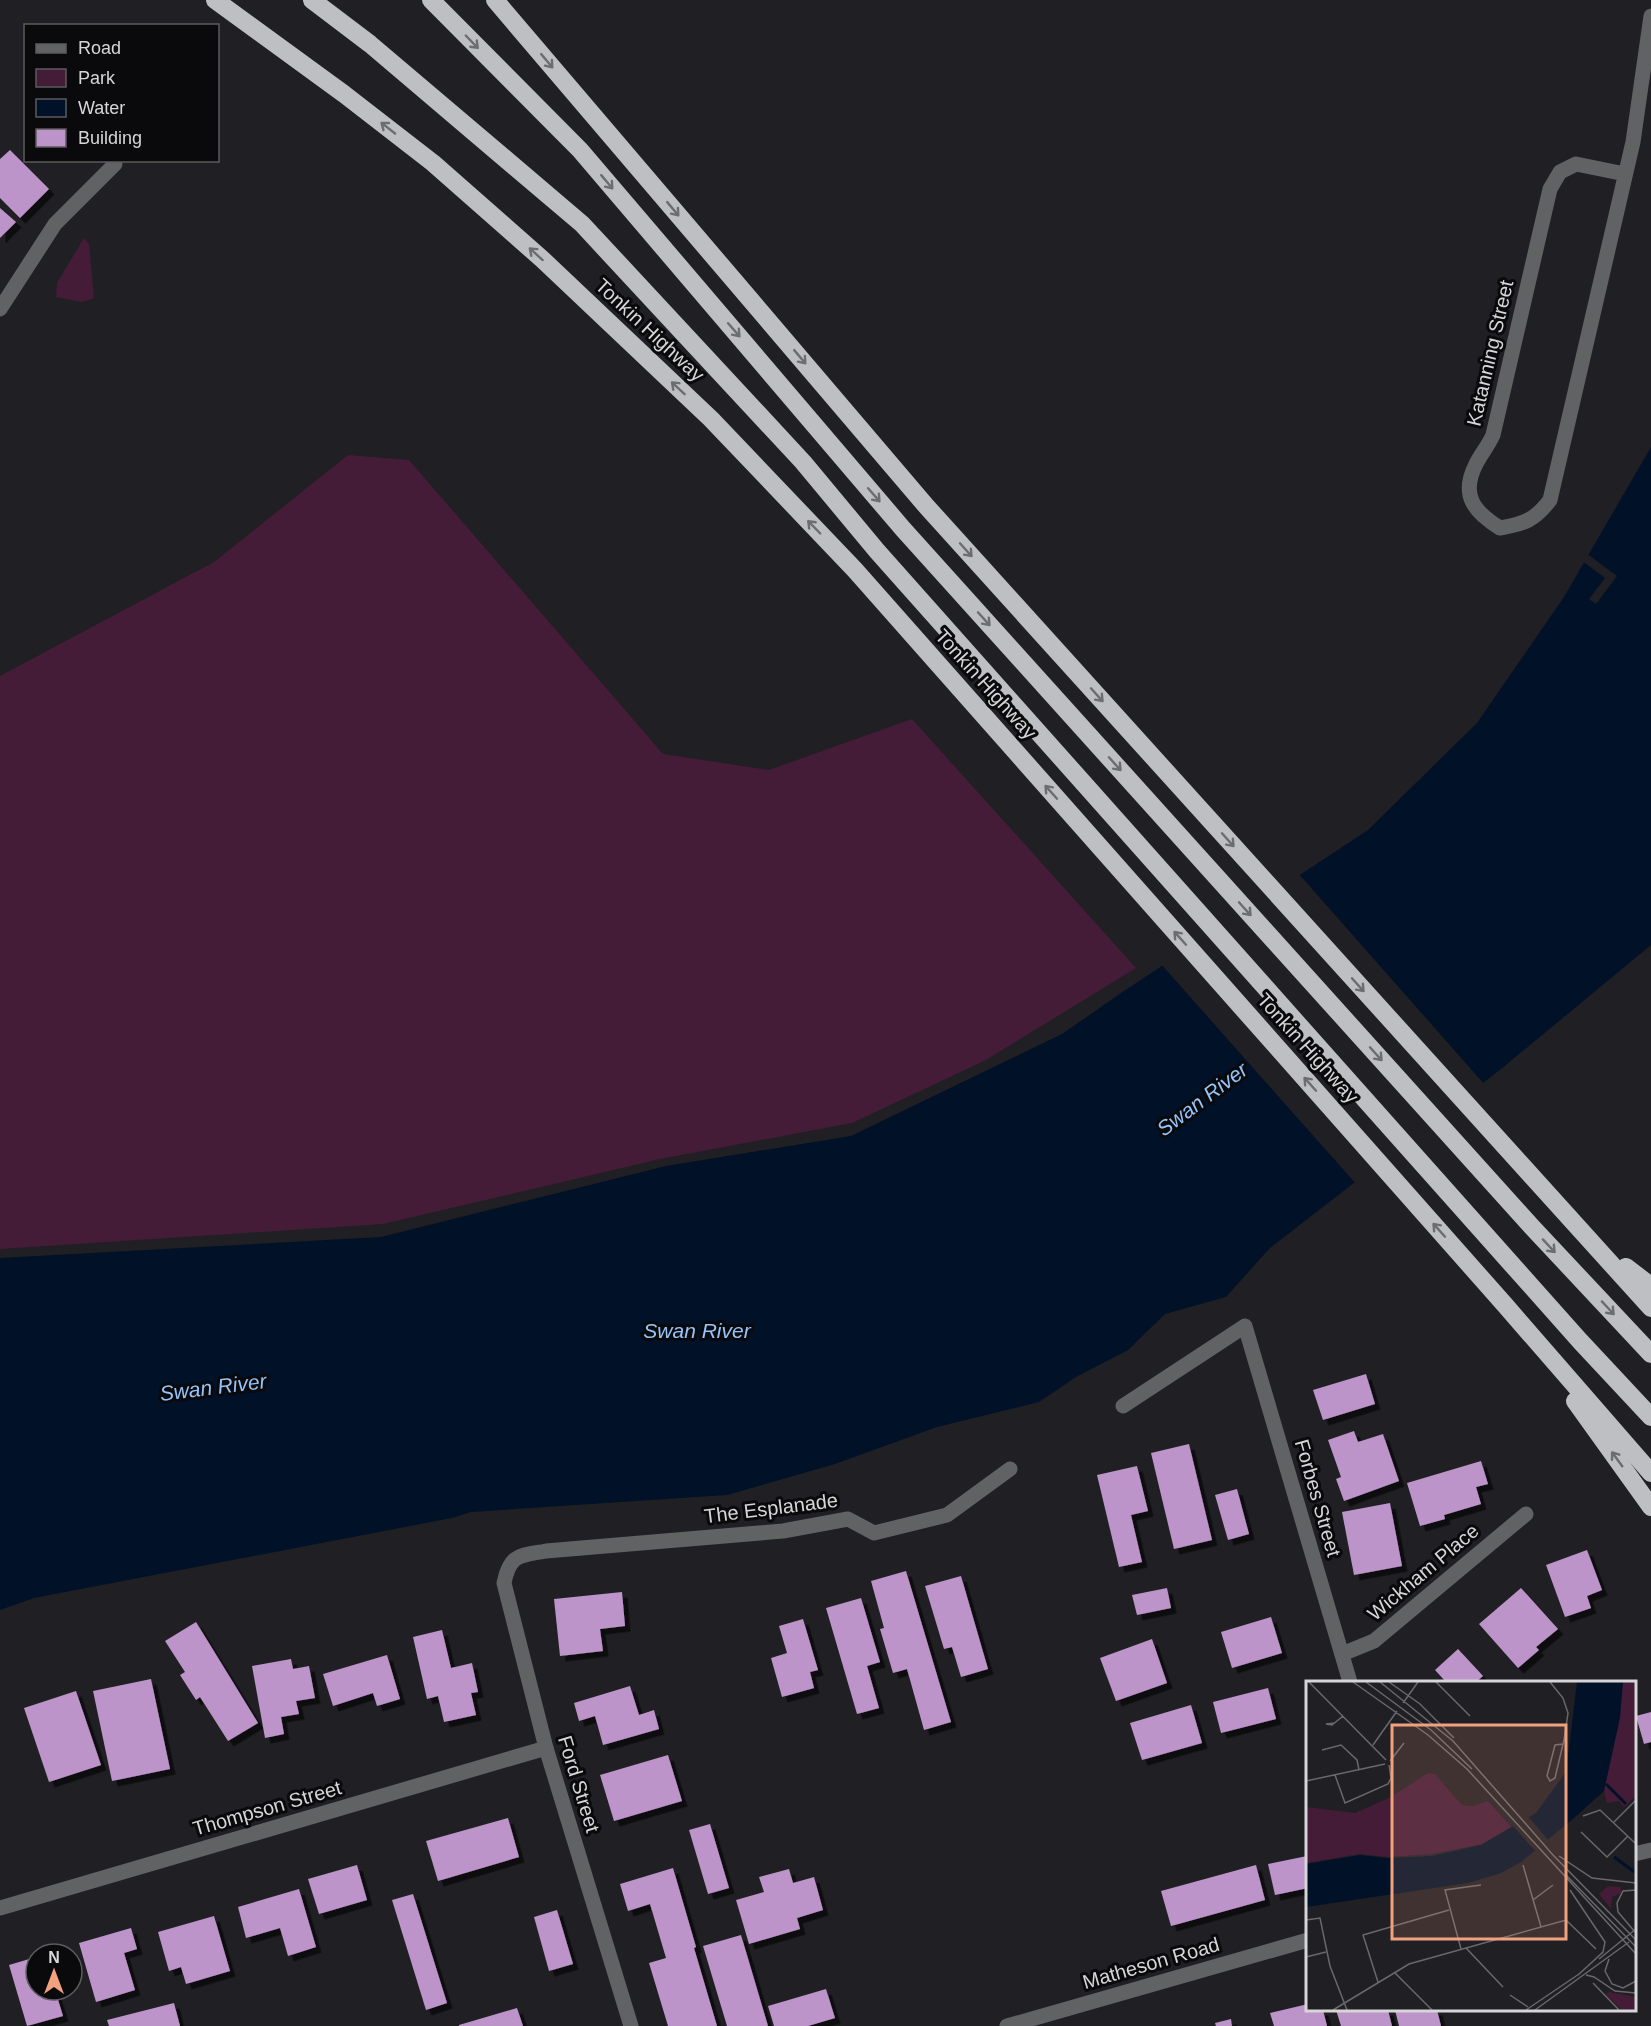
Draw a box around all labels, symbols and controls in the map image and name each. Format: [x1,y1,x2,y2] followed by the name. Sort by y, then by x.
[24,24,219,162] legend
[464,34,479,49] one-way arrow
[78,38,121,58] text: Road
[539,52,553,68] one-way arrow
[78,68,116,88] text: Park
[78,98,125,118] text: Water
[380,121,396,134] one-way arrow
[78,128,142,148] text: Building
[600,174,614,189] one-way arrow
[666,201,680,216] one-way arrow
[529,247,544,261] one-way arrow
[591,274,709,386] street label: Tonkin Highway
[1463,278,1518,428] street label: Katanning Street
[727,322,741,337] one-way arrow
[793,349,806,365] one-way arrow
[671,381,686,395] one-way arrow
[867,487,881,502] one-way arrow
[807,520,822,535] one-way arrow
[959,543,973,558] one-way arrow
[977,611,991,626] one-way arrow
[931,625,1041,743] street label: Tonkin Highway
[1090,687,1104,702] one-way arrow
[1108,756,1122,771] one-way arrow
[1044,785,1058,800] one-way arrow
[1221,832,1235,847] one-way arrow
[1238,901,1252,916] one-way arrow
[1173,931,1187,946] one-way arrow
[1351,977,1365,992] one-way arrow
[1253,989,1363,1107] street label: Tonkin Highway
[1369,1046,1383,1061] one-way arrow
[1152,1057,1253,1140] water label: Swan River
[1303,1077,1317,1092] one-way arrow
[1432,1223,1446,1238] one-way arrow
[1542,1239,1557,1254] one-way arrow
[1600,1300,1615,1315] one-way arrow
[643,1319,752,1342] water label: Swan River
[158,1369,269,1405] water label: Swan River
[1291,1437,1345,1560] street label: Forbes Street
[1611,1452,1623,1468] one-way arrow
[703,1489,839,1527] street label: The Esplanade
[1363,1519,1483,1625] street label: Wickham Place
[1306,1681,1636,2011] inset map
[554,1733,604,1835] street label: Ford Street
[190,1776,344,1840] street label: Thompson Street
[1080,1933,1222,1993] street label: Matheson Road
[24,1942,84,2002] north arrow
[48,1949,60,1966] text: N

